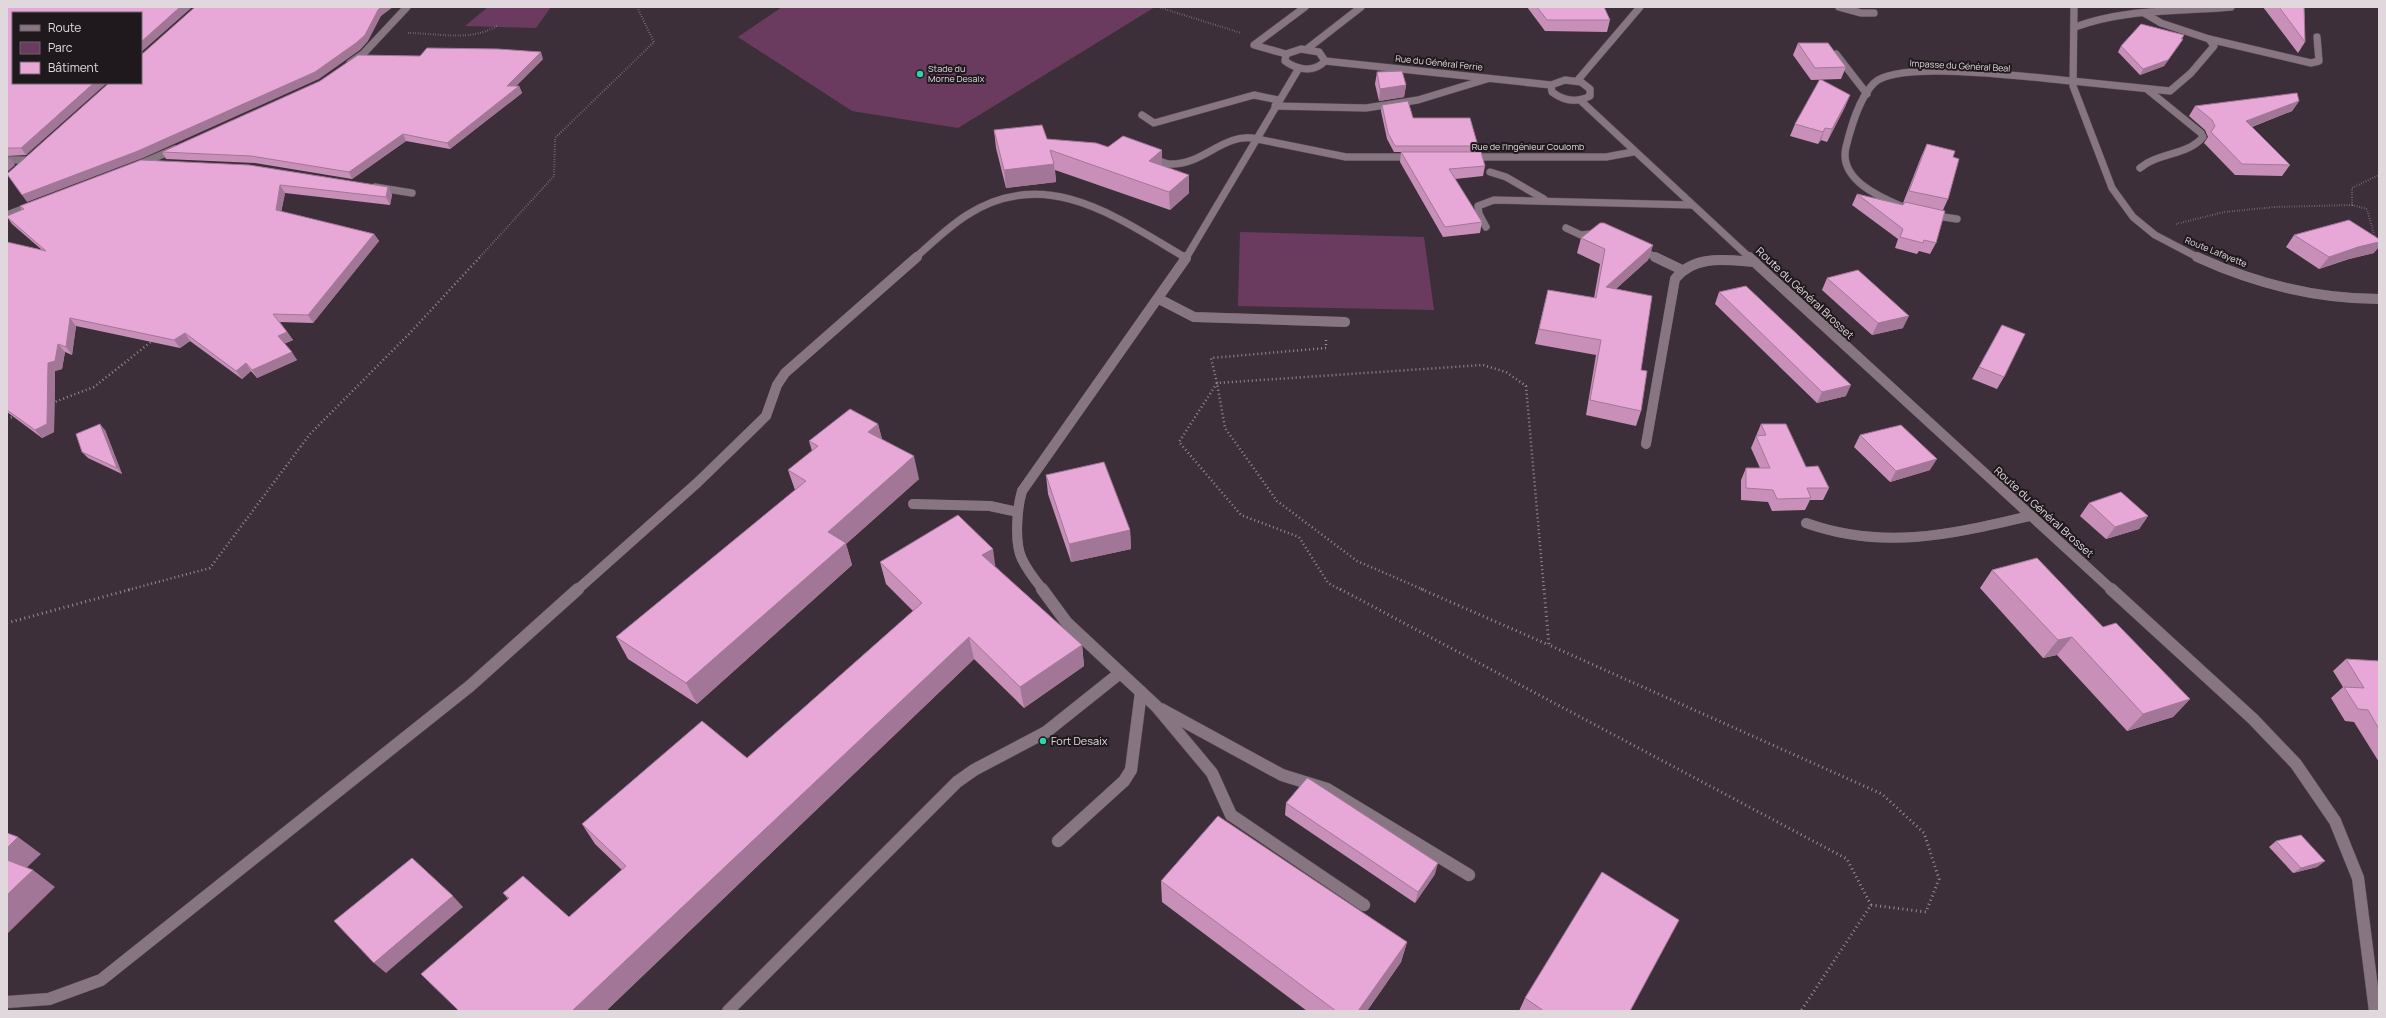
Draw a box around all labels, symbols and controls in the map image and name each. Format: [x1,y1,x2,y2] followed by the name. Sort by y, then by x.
[12,12,142,84] legend
[48,19,81,36] text: Route
[48,39,73,56] text: Parc
[1395,51,1484,74] street label: Rue du Général Ferrie
[1909,56,2011,75] street label: Impasse du Général Beal
[48,59,99,76] text: Bâtiment
[928,62,985,85] place label: Stade du Morne Desaix
[915,69,925,79] marker: Stade du Morne Desaix
[1472,140,1584,153] street label: Rue de l'Ingénieur Coulomb
[2183,233,2249,270] street label: Route Lafayette
[1753,243,1858,342] street label: Route du Général Brosset
[1991,463,2097,560] street label: Route du Général Brosset
[1051,733,1108,748] place label: Fort Desaix
[1038,736,1048,746] marker: Fort Desaix

